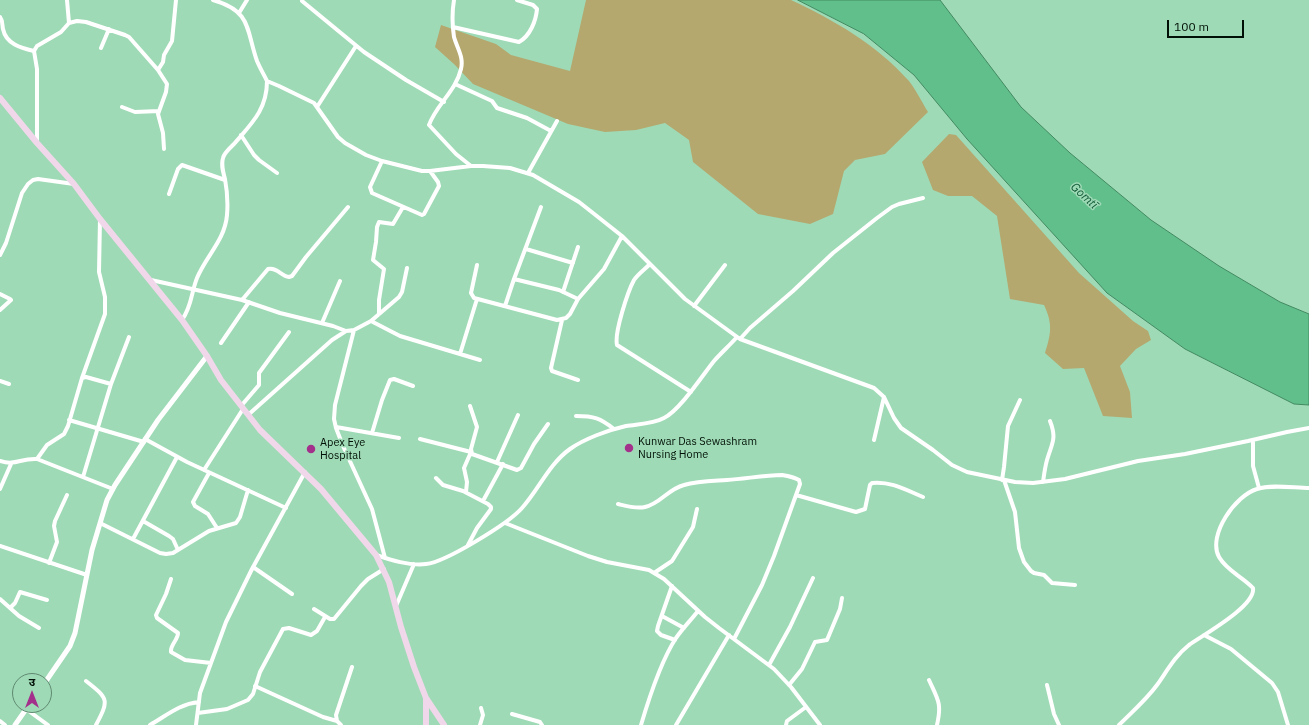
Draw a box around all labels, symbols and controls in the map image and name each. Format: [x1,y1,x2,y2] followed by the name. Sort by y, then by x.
[1169,12,1246,38] scale bar
[1174,19,1209,34] text: 100 m
[1067,180,1101,212] water label: Gomtī
[638,435,757,461] place label: Kunwar Das Sewashram Nursing Home
[320,436,365,462] place label: Apex Eye Hospital
[623,442,635,454] marker: Kunwar Das Sewashram Nursing Home
[305,443,317,455] marker: Apex Eye Hospital
[12,673,52,713] north arrow
[29,675,35,689] text: उ

